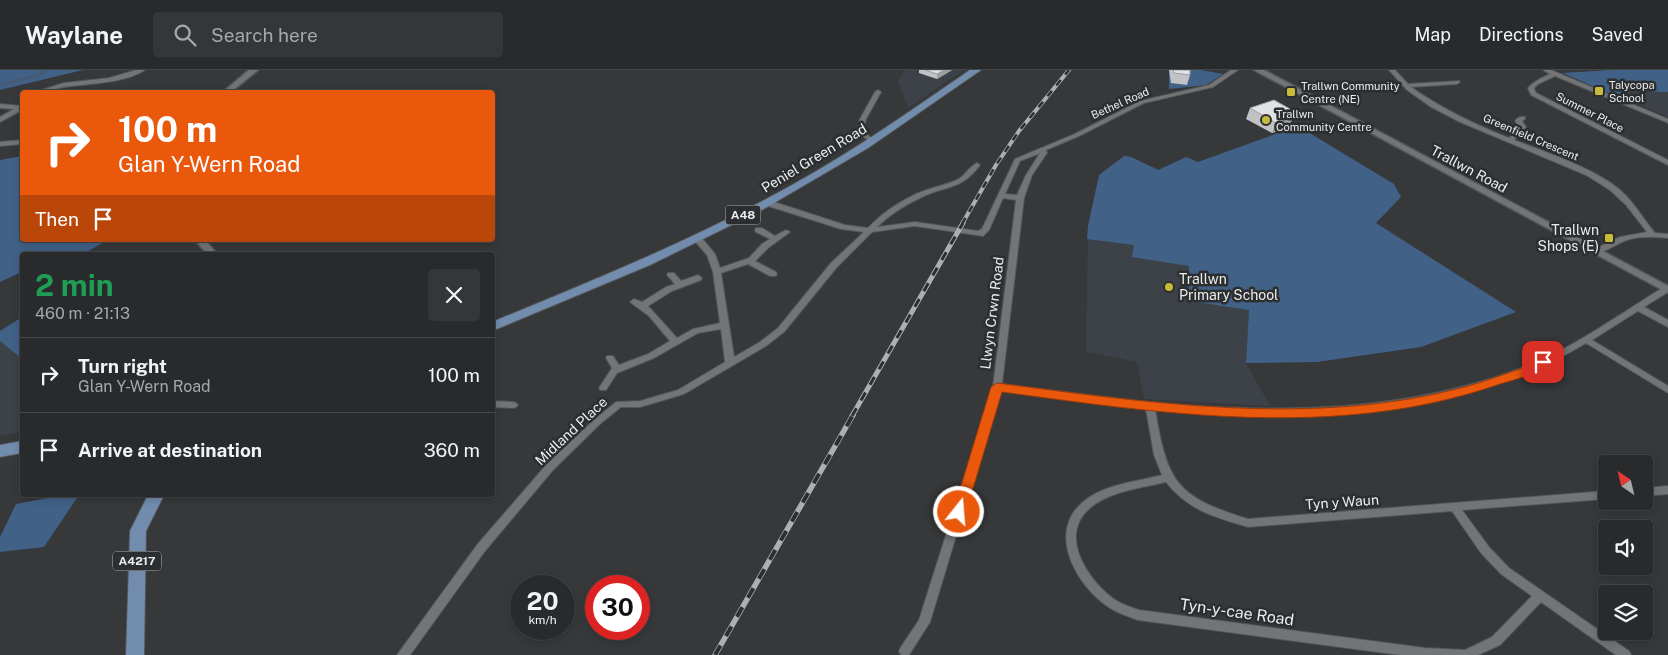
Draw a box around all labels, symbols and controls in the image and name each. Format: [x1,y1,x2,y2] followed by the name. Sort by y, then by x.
[153,12,503,57] search box
[25,21,123,49] text: Waylane
[171,21,199,49] icon: search
[211,24,318,46] text: Search here
[1414,24,1451,45] text: Map
[1479,24,1564,45] text: Directions
[1592,24,1643,45] text: Saved
[1609,79,1655,104] place label: Talycopa School
[1301,80,1400,105] place label: Trallwn Community Centre (NE)
[1089,85,1151,121] street label: Bethel Road
[1593,85,1605,97] marker: Talycopa School
[1285,86,1297,98] marker: Trallwn Community Centre (NE)
[1554,90,1626,134] street label: Summer Place
[1276,108,1372,133] place label: Trallwn Community Centre
[118,109,217,150] text: 100 m
[35,110,100,175] icon: right
[1481,111,1581,163] street label: Greenfield Crescent
[1260,114,1272,126] marker: Trallwn Community Centre
[758,120,870,196] street label: Peniel Green Road
[1428,142,1510,196] street label: Trallwn Road
[118,151,300,177] text: Glan Y-Wern Road
[89,205,117,233] icon: arrive
[726,206,760,224] road number: A48
[35,208,79,230] text: Then
[1538,222,1599,254] place label: Trallwn Shops (E)
[1603,232,1615,244] marker: Trallwn Shops (E)
[977,256,1007,370] street label: Llwyn Crwn Road
[35,267,114,303] text: 2 min
[428,269,480,321] button: close
[1179,271,1278,303] place label: Trallwn Primary School
[1163,281,1175,293] marker: Trallwn Primary School
[35,304,130,323] text: 460 m · 21:13
[1522,341,1564,383] pin
[1529,348,1557,376] icon: arrive
[78,355,167,377] text: Turn right
[35,361,63,389] icon: right
[428,364,480,386] text: 100 m
[78,377,211,396] text: Glan Y-Wern Road
[532,394,610,468] street label: Midland Place
[35,436,63,464] icon: arrive
[78,439,262,461] text: Arrive at destination
[424,439,480,461] text: 360 m
[1598,455,1652,510] north arrow
[1598,455,1653,640] map controls
[932,485,984,537] position arrow
[1305,491,1379,513] street label: Tyn y Waun
[1598,520,1653,575] button: sound
[113,552,161,571] road number: A4217
[585,575,650,640] speed limit sign: 30
[1598,585,1653,640] button: layers
[527,586,559,616] text: 20
[1179,595,1295,629] street label: Tyn-y-cae Road
[528,613,557,627] text: km/h

